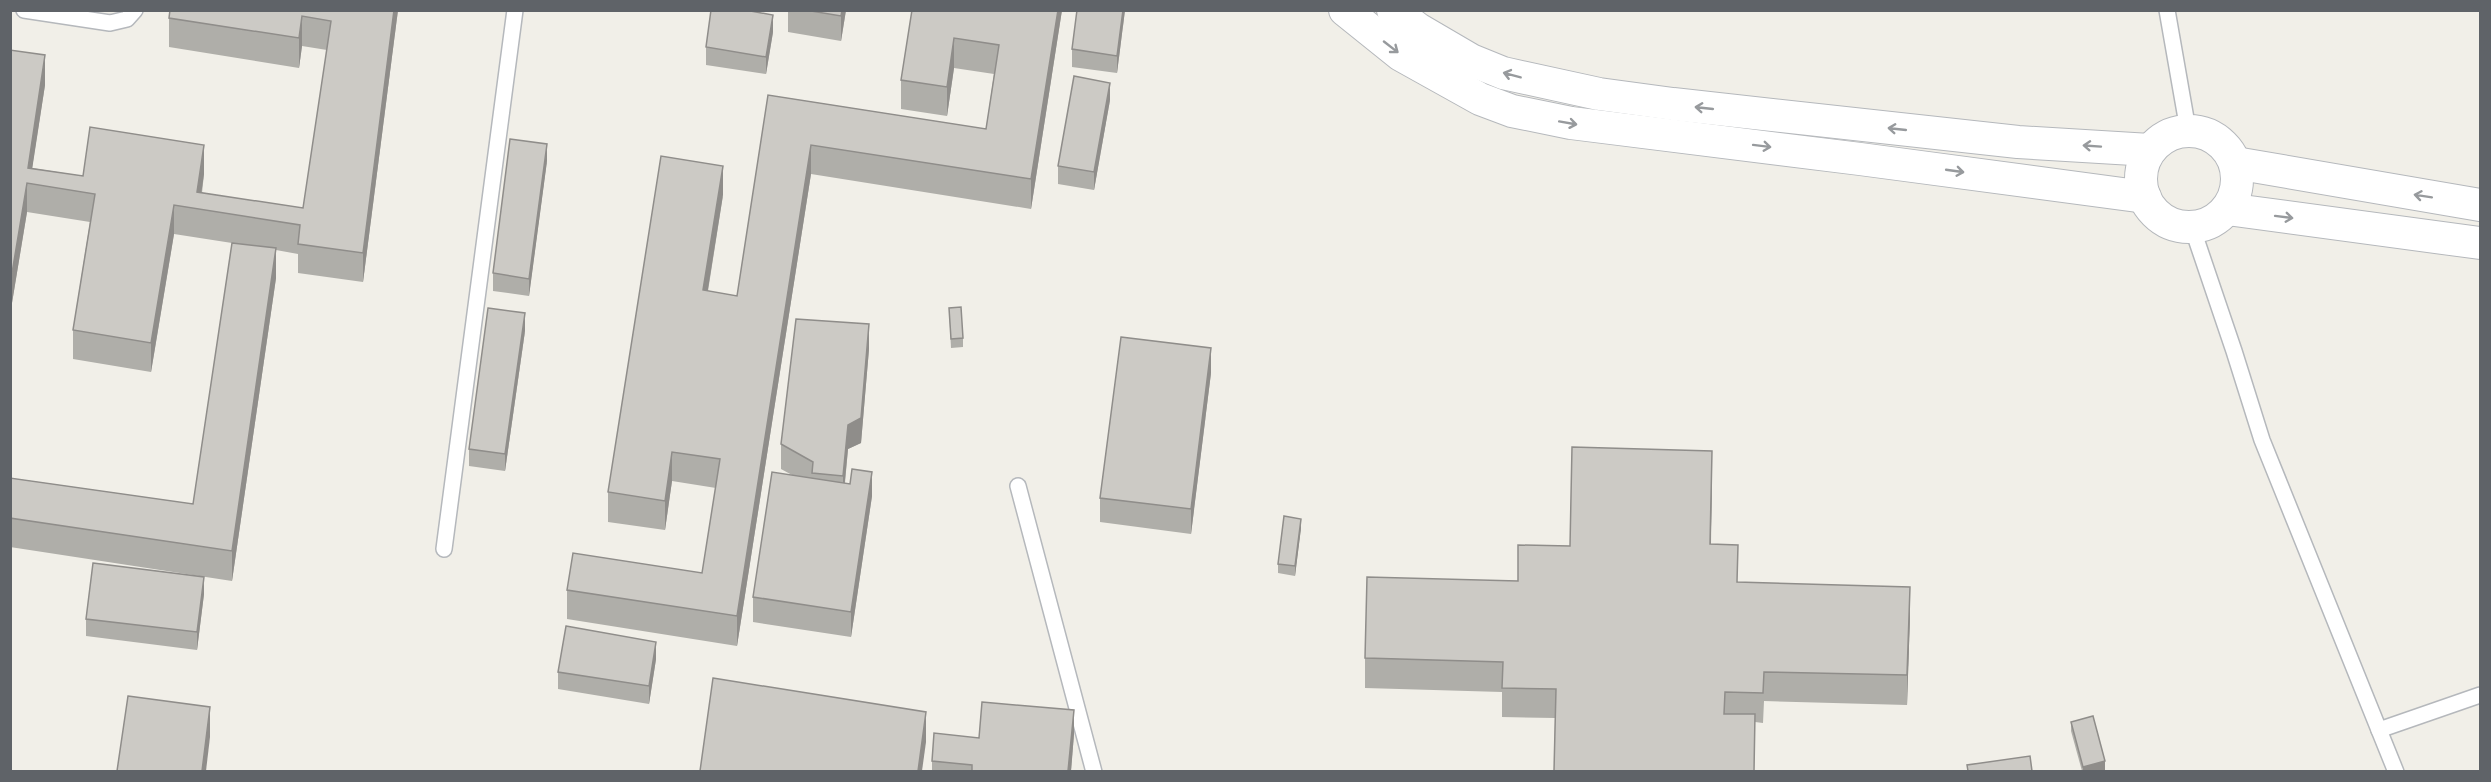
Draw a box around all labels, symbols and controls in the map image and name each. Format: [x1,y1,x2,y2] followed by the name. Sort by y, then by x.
[1383,41,1399,54] one-way arrow
[1502,69,1521,80] one-way arrow
[1694,102,1714,113] one-way arrow
[1558,117,1578,128] one-way arrow
[1888,123,1908,134] one-way arrow
[1751,141,1771,152] one-way arrow
[2082,141,2102,152] one-way arrow
[1945,166,1965,177] one-way arrow
[2413,191,2433,202] one-way arrow
[2274,212,2294,223] one-way arrow

